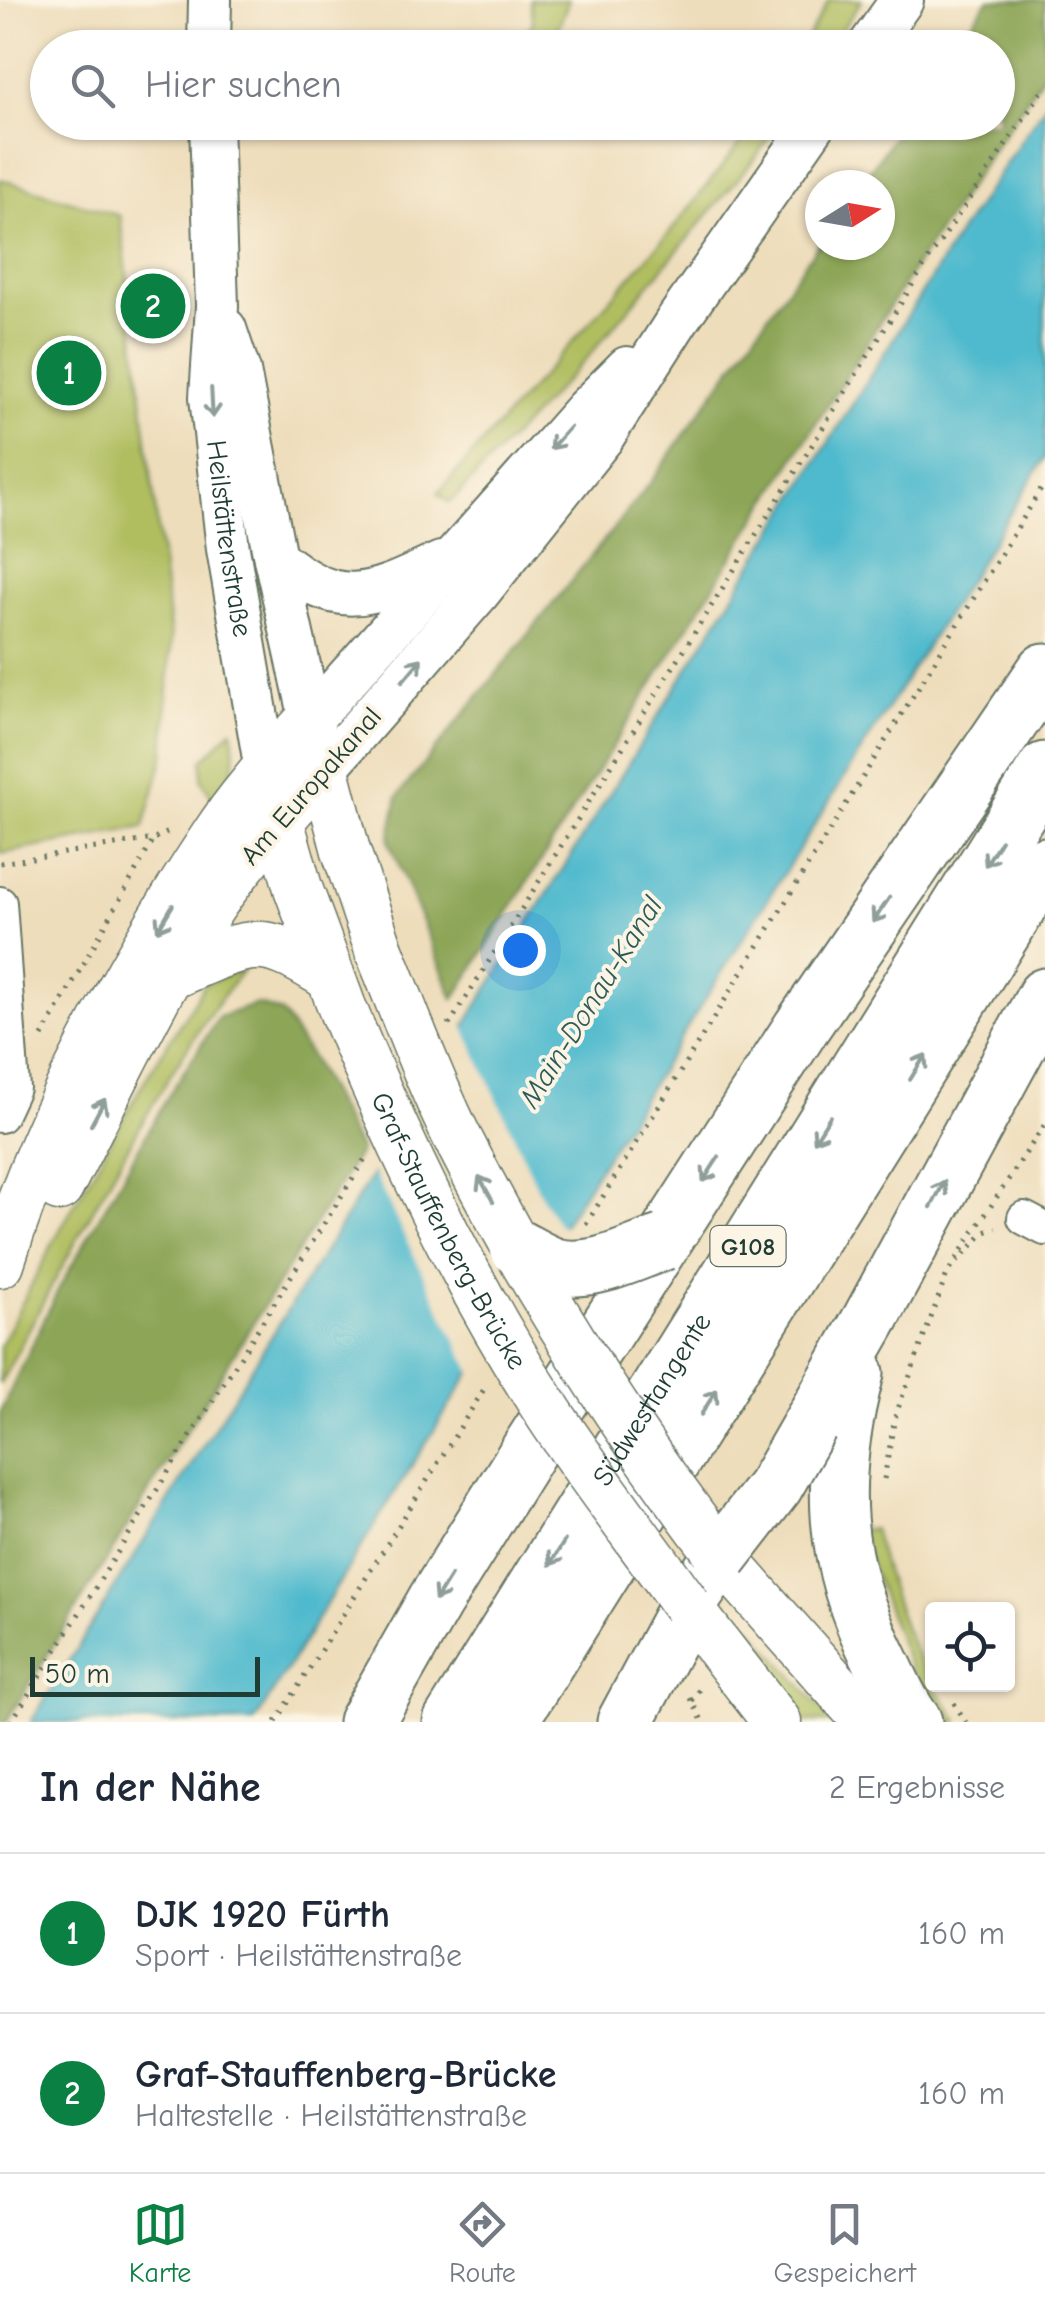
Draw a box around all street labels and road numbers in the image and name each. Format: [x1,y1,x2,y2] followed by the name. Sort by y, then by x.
[200,439,259,639] street label: Heilstättenstraße
[234,701,388,871] street label: Am Europakanal
[364,1088,533,1375] street label: Graf-Stauffenberg-Brücke
[710,1226,786,1266] road number: G108
[586,1307,718,1492] street label: Südwesttangente

